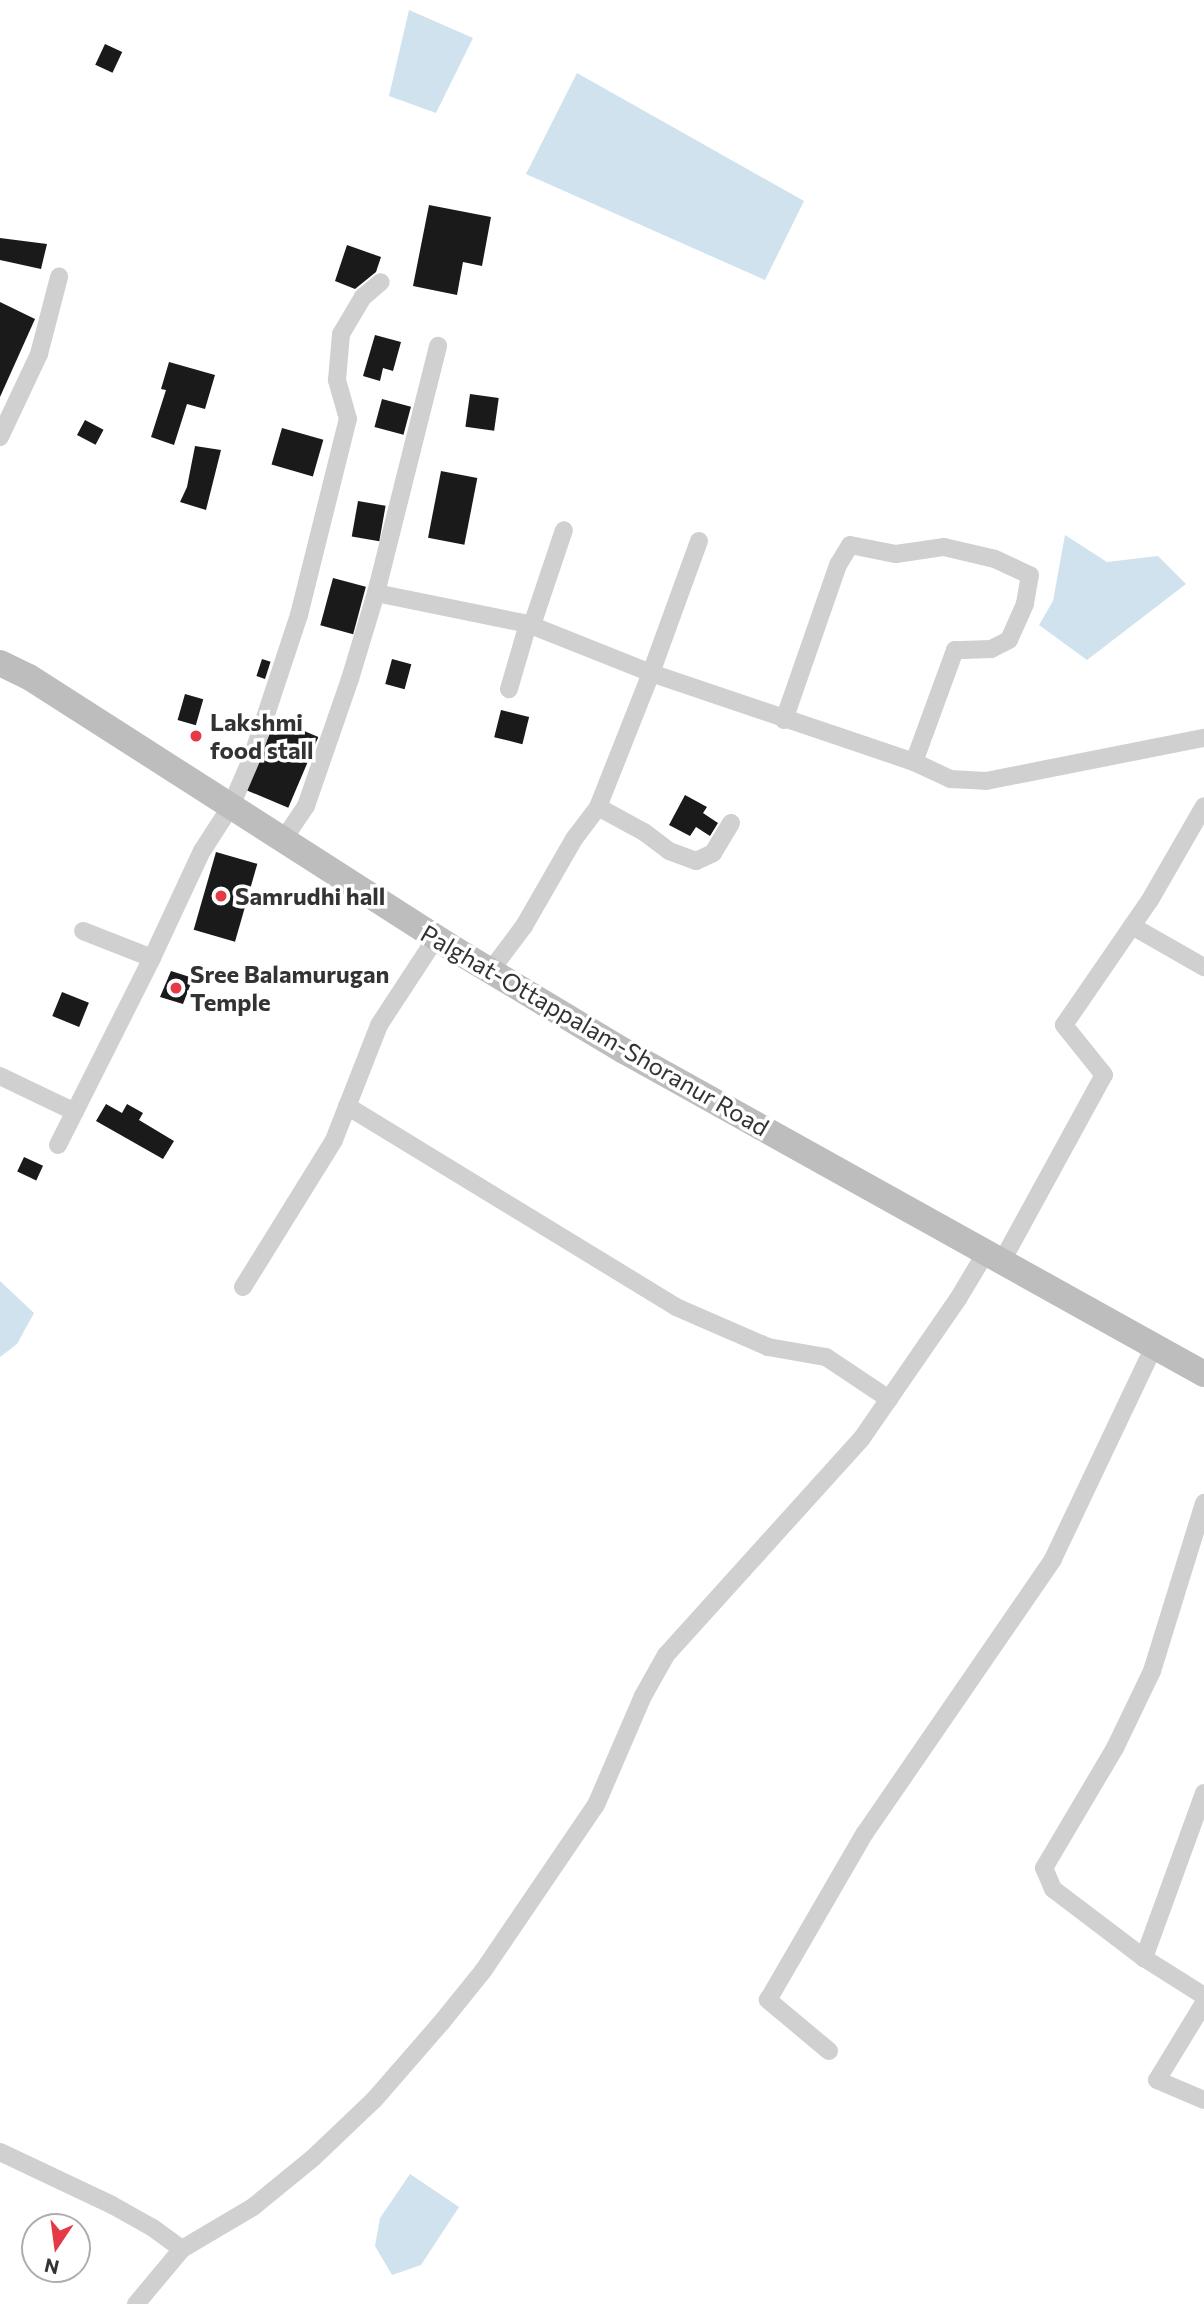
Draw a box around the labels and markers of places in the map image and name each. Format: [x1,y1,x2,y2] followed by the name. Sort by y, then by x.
[210,708,314,764] place label: Lakshmi food stall
[188,728,204,744] marker: Lakshmi food stall
[235,882,385,910] place label: Samrudhi hall
[213,888,229,904] marker: Samrudhi hall
[190,960,389,1016] place label: Sree Balamurugan Temple
[168,980,184,996] marker: Sree Balamurugan Temple

